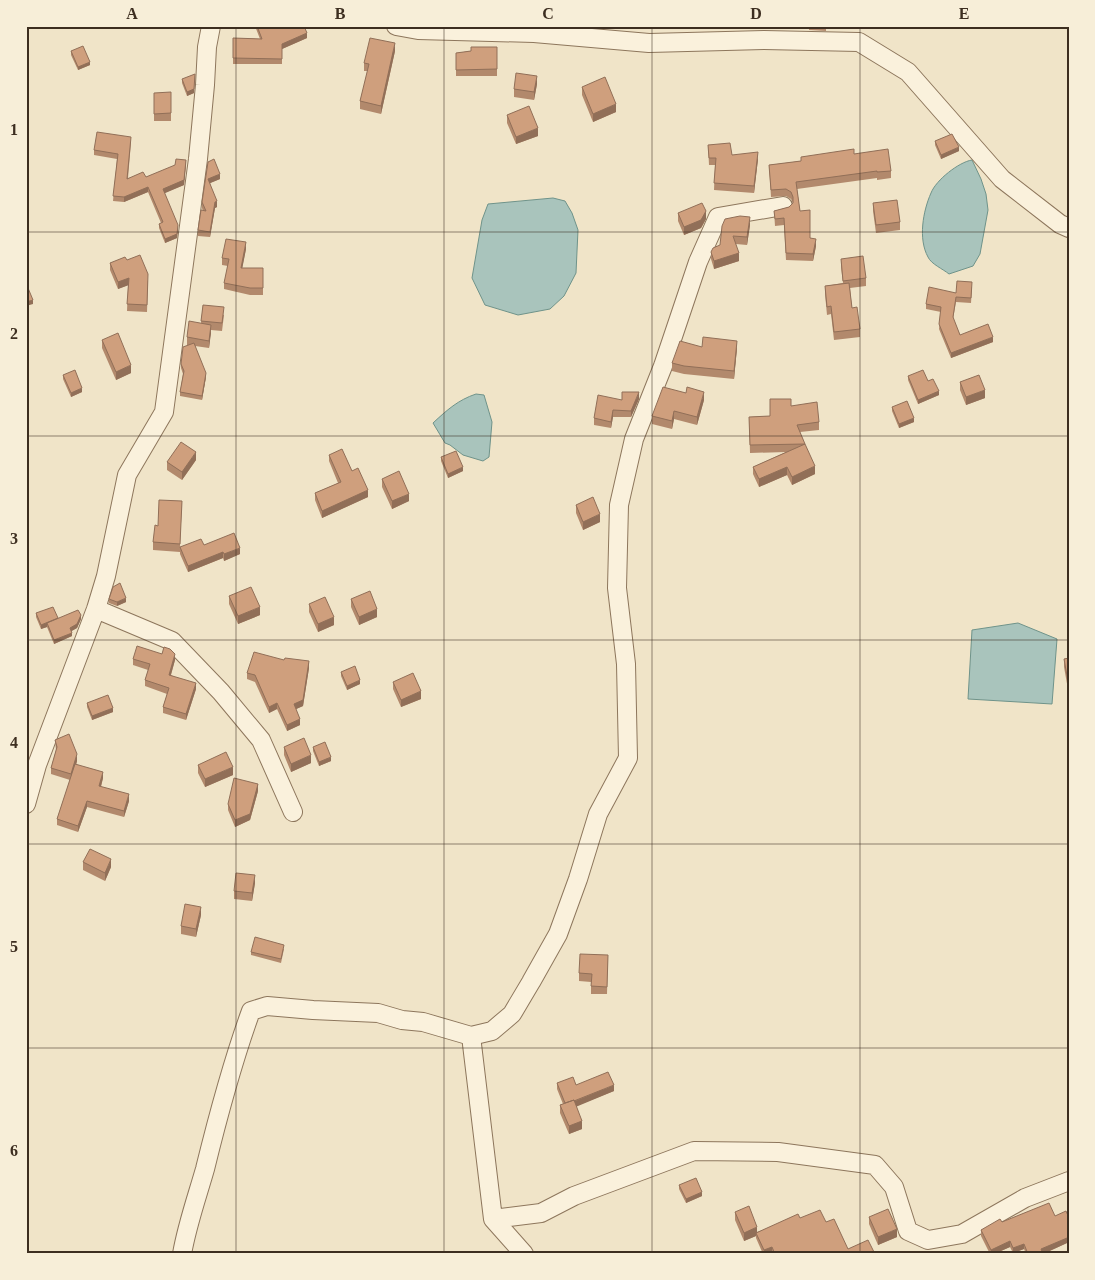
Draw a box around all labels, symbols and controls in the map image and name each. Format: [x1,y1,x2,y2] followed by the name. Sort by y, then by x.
[126,5,138,22] text: A
[335,5,346,22] text: B
[542,5,554,22] text: C
[750,5,762,22] text: D
[959,5,969,22] text: E
[10,121,18,138] text: 1
[10,325,18,342] text: 2
[10,530,18,547] text: 3
[10,734,18,751] text: 4
[10,938,18,955] text: 5
[10,1142,18,1159] text: 6

